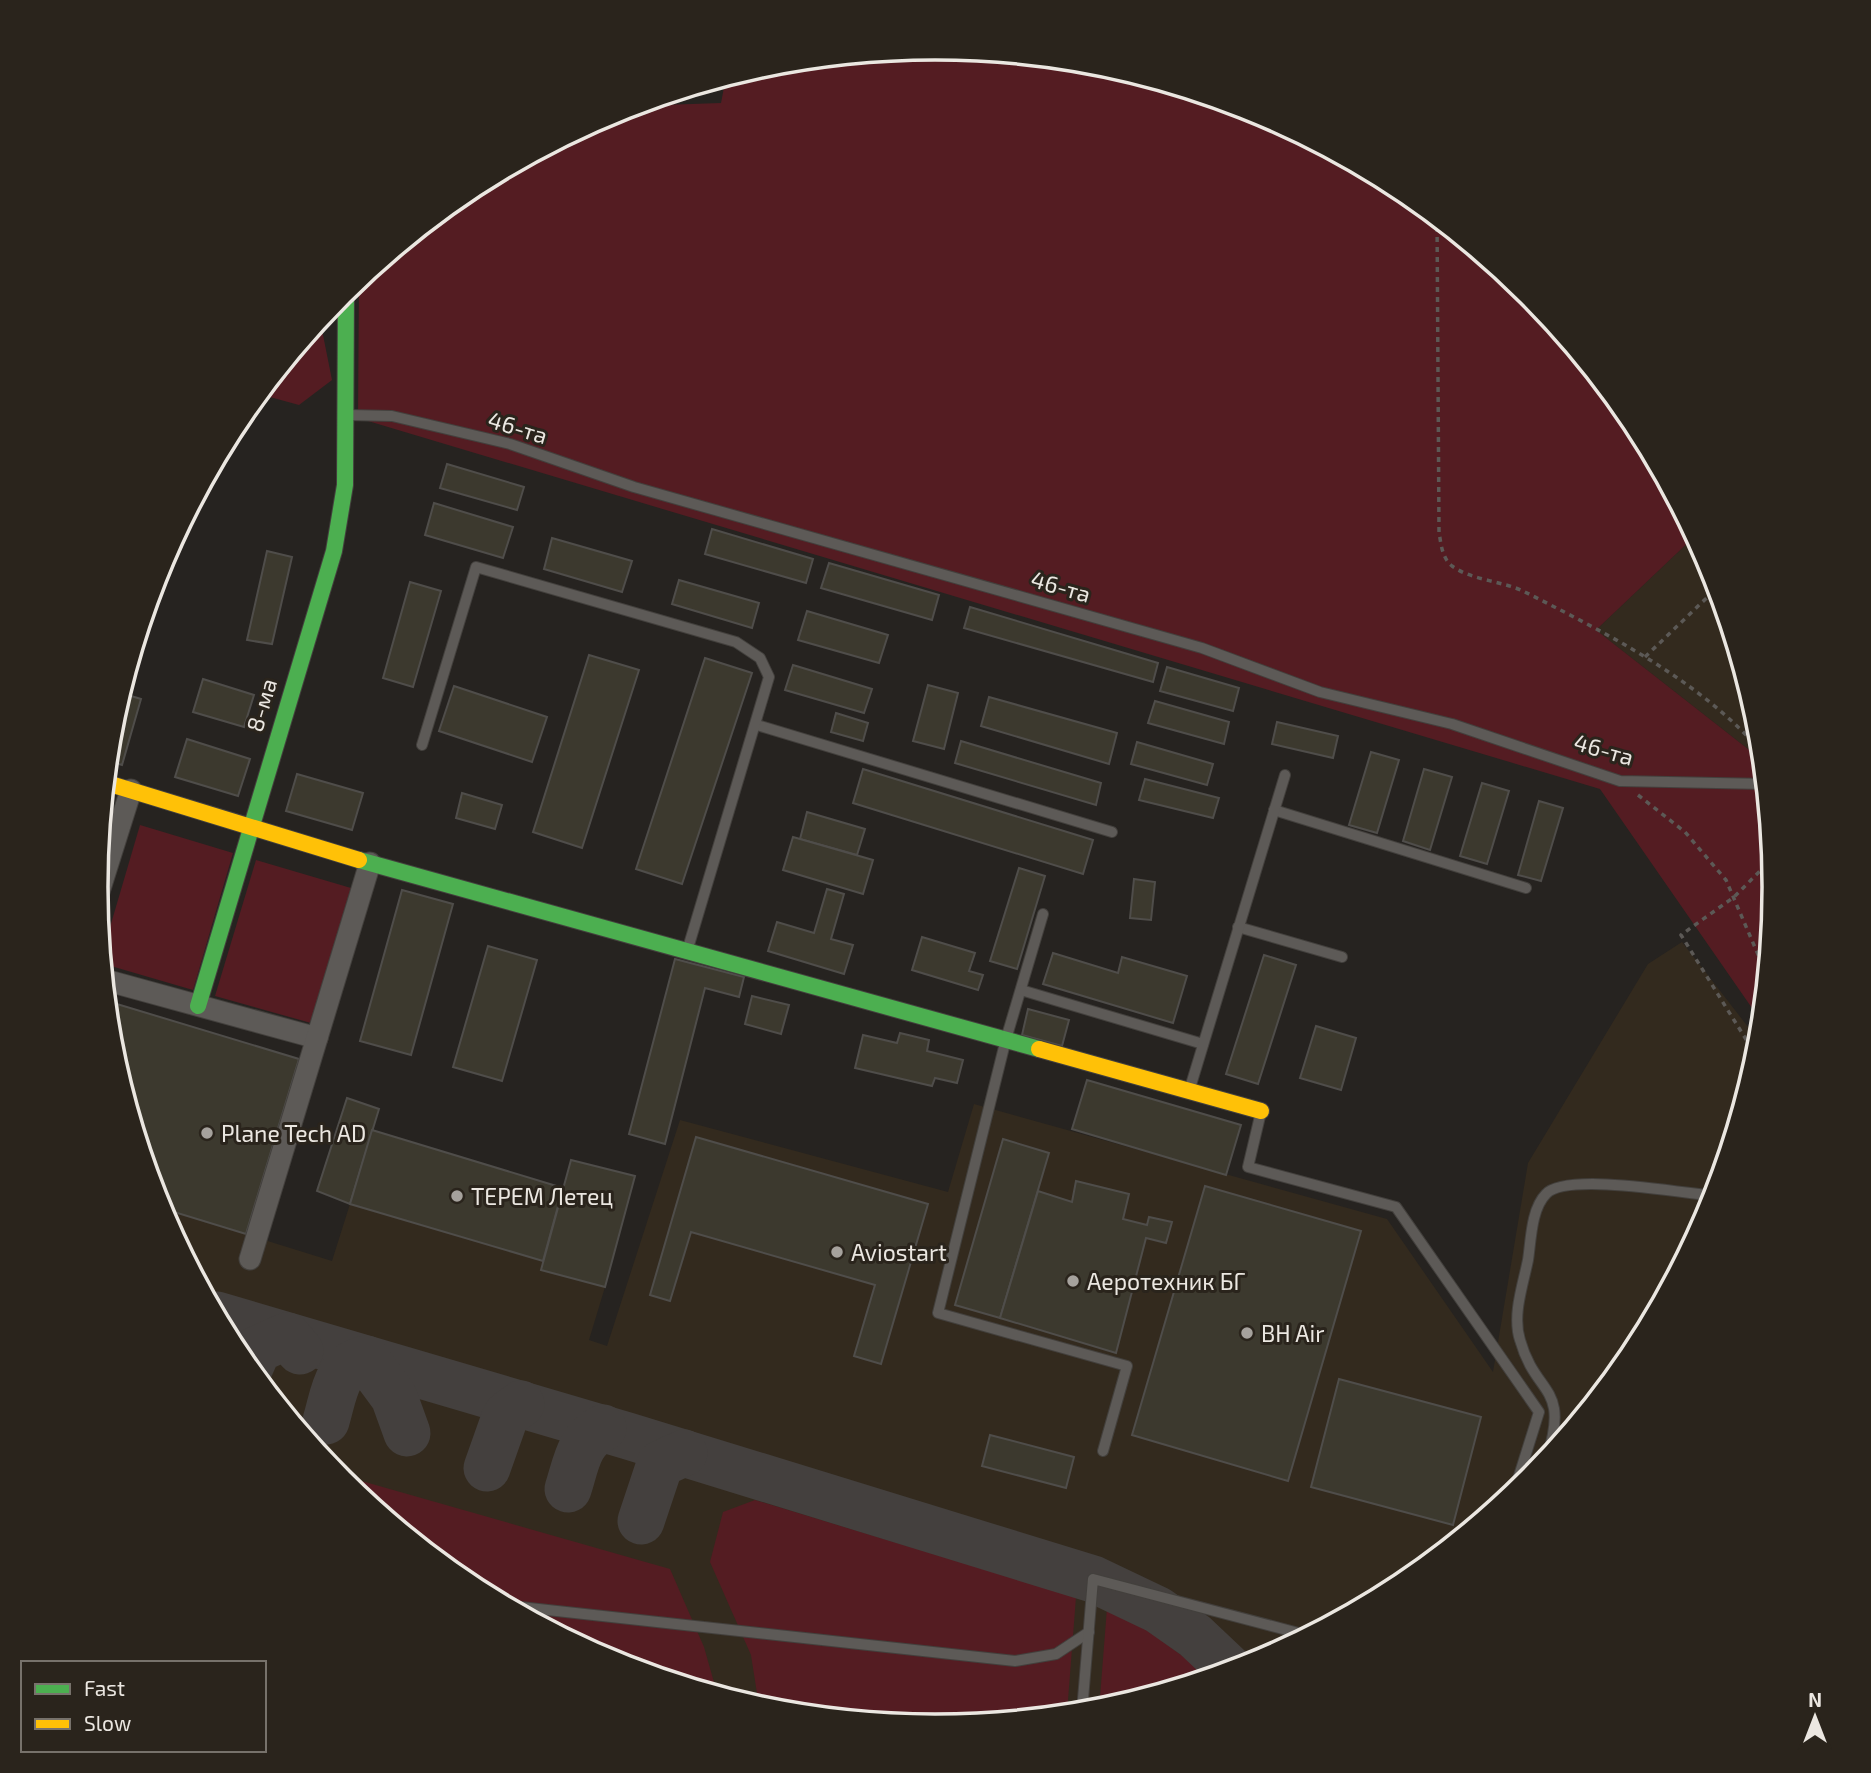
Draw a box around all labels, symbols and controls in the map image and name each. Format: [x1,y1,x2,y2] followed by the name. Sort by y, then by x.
[485,405,551,449] street label: 46-та
[1028,564,1094,608] street label: 46-та
[240,675,282,735] street label: 8-ма
[1571,727,1637,771] street label: 46-та
[221,1119,366,1147] place label: Plane Tech AD
[199,1125,215,1141] marker: Plane Tech AD
[471,1182,613,1210] place label: ТЕРЕМ Летец
[449,1188,465,1204] marker: ТЕРЕМ Летец
[851,1238,947,1266] place label: Aviostart
[829,1244,845,1260] marker: Aviostart
[1087,1267,1246,1295] place label: Аеротехник БГ
[1065,1273,1081,1289] marker: Аеротехник БГ
[1261,1319,1324,1347] place label: BH Air
[1239,1325,1255,1341] marker: BH Air
[21,1661,266,1752] legend
[84,1675,125,1700] text: Fast
[1780,1682,1850,1752] north arrow
[1808,1688,1822,1711] text: N
[84,1710,131,1735] text: Slow

